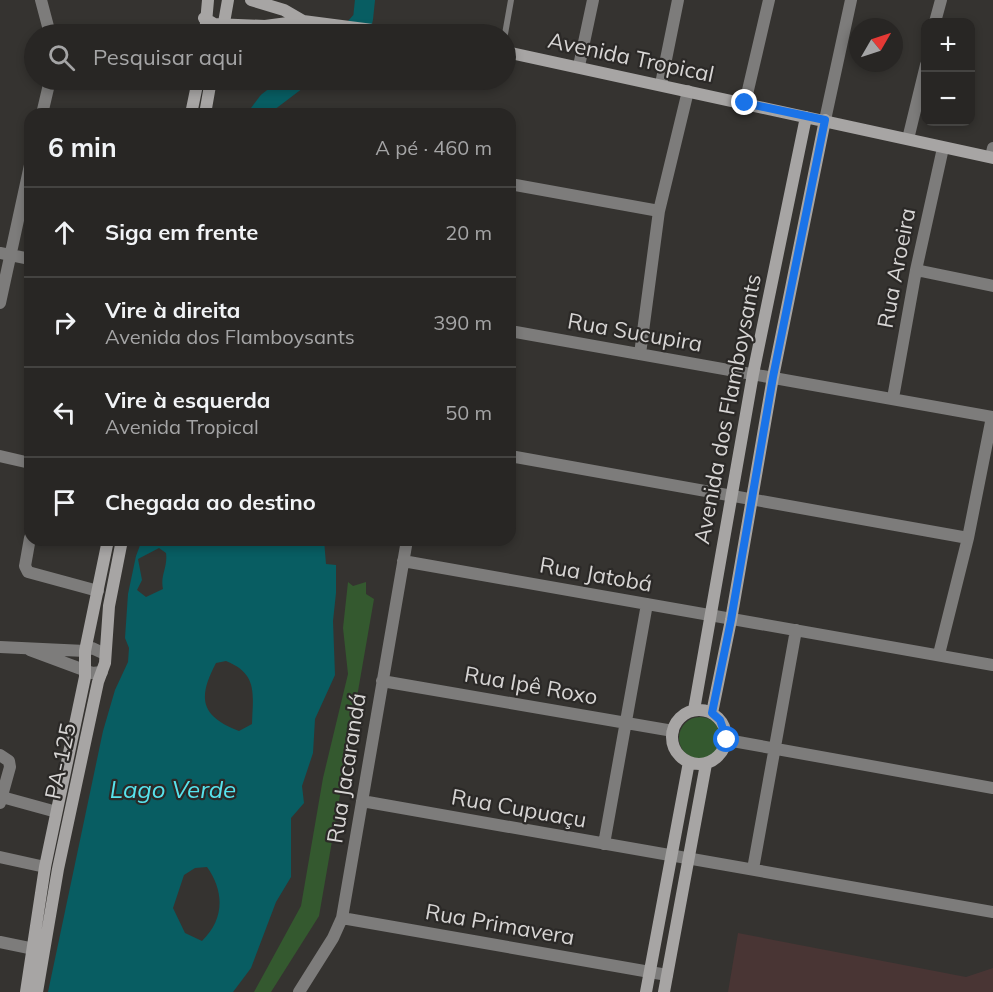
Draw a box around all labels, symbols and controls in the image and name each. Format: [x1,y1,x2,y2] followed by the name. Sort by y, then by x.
[849,18,903,72] north arrow
[921,18,975,126] map controls
[921,18,975,72] button: +
[24,24,516,90] search box
[545,26,717,88] street label: Avenida Tropical
[45,41,78,74] icon: search
[93,43,243,71] text: Pesquisar aqui
[921,72,975,126] button: −
[731,89,757,115] route end
[48,131,117,164] text: 6 min
[375,135,492,160] text: A pé · 460 m
[871,206,921,330] street label: Rua Aroeira
[48,216,81,249] icon: ahead
[105,218,258,246] text: Siga em frente
[445,220,492,245] text: 20 m
[687,272,767,546] street label: Avenida dos Flamboysants
[105,296,240,324] text: Vire à direita
[48,306,81,339] icon: right
[565,306,705,358] street label: Rua Sucupira
[433,310,492,335] text: 390 m
[105,324,355,349] text: Avenida dos Flamboysants
[105,386,270,414] text: Vire à esquerda
[48,396,81,429] icon: left
[445,400,492,425] text: 50 m
[105,414,259,439] text: Avenida Tropical
[48,486,81,519] icon: arrive
[105,488,316,516] text: Chegada ao destino
[538,550,654,598] street label: Rua Jatobá
[462,660,600,710] street label: Rua Ipê Roxo
[320,691,372,845] street label: Rua Jacarandá
[38,720,82,802] street label: PA-125
[713,726,739,752] route start
[110,774,236,804] water label: Lago Verde
[449,782,589,834] street label: Rua Cupuaçu
[423,897,577,951] street label: Rua Primavera

